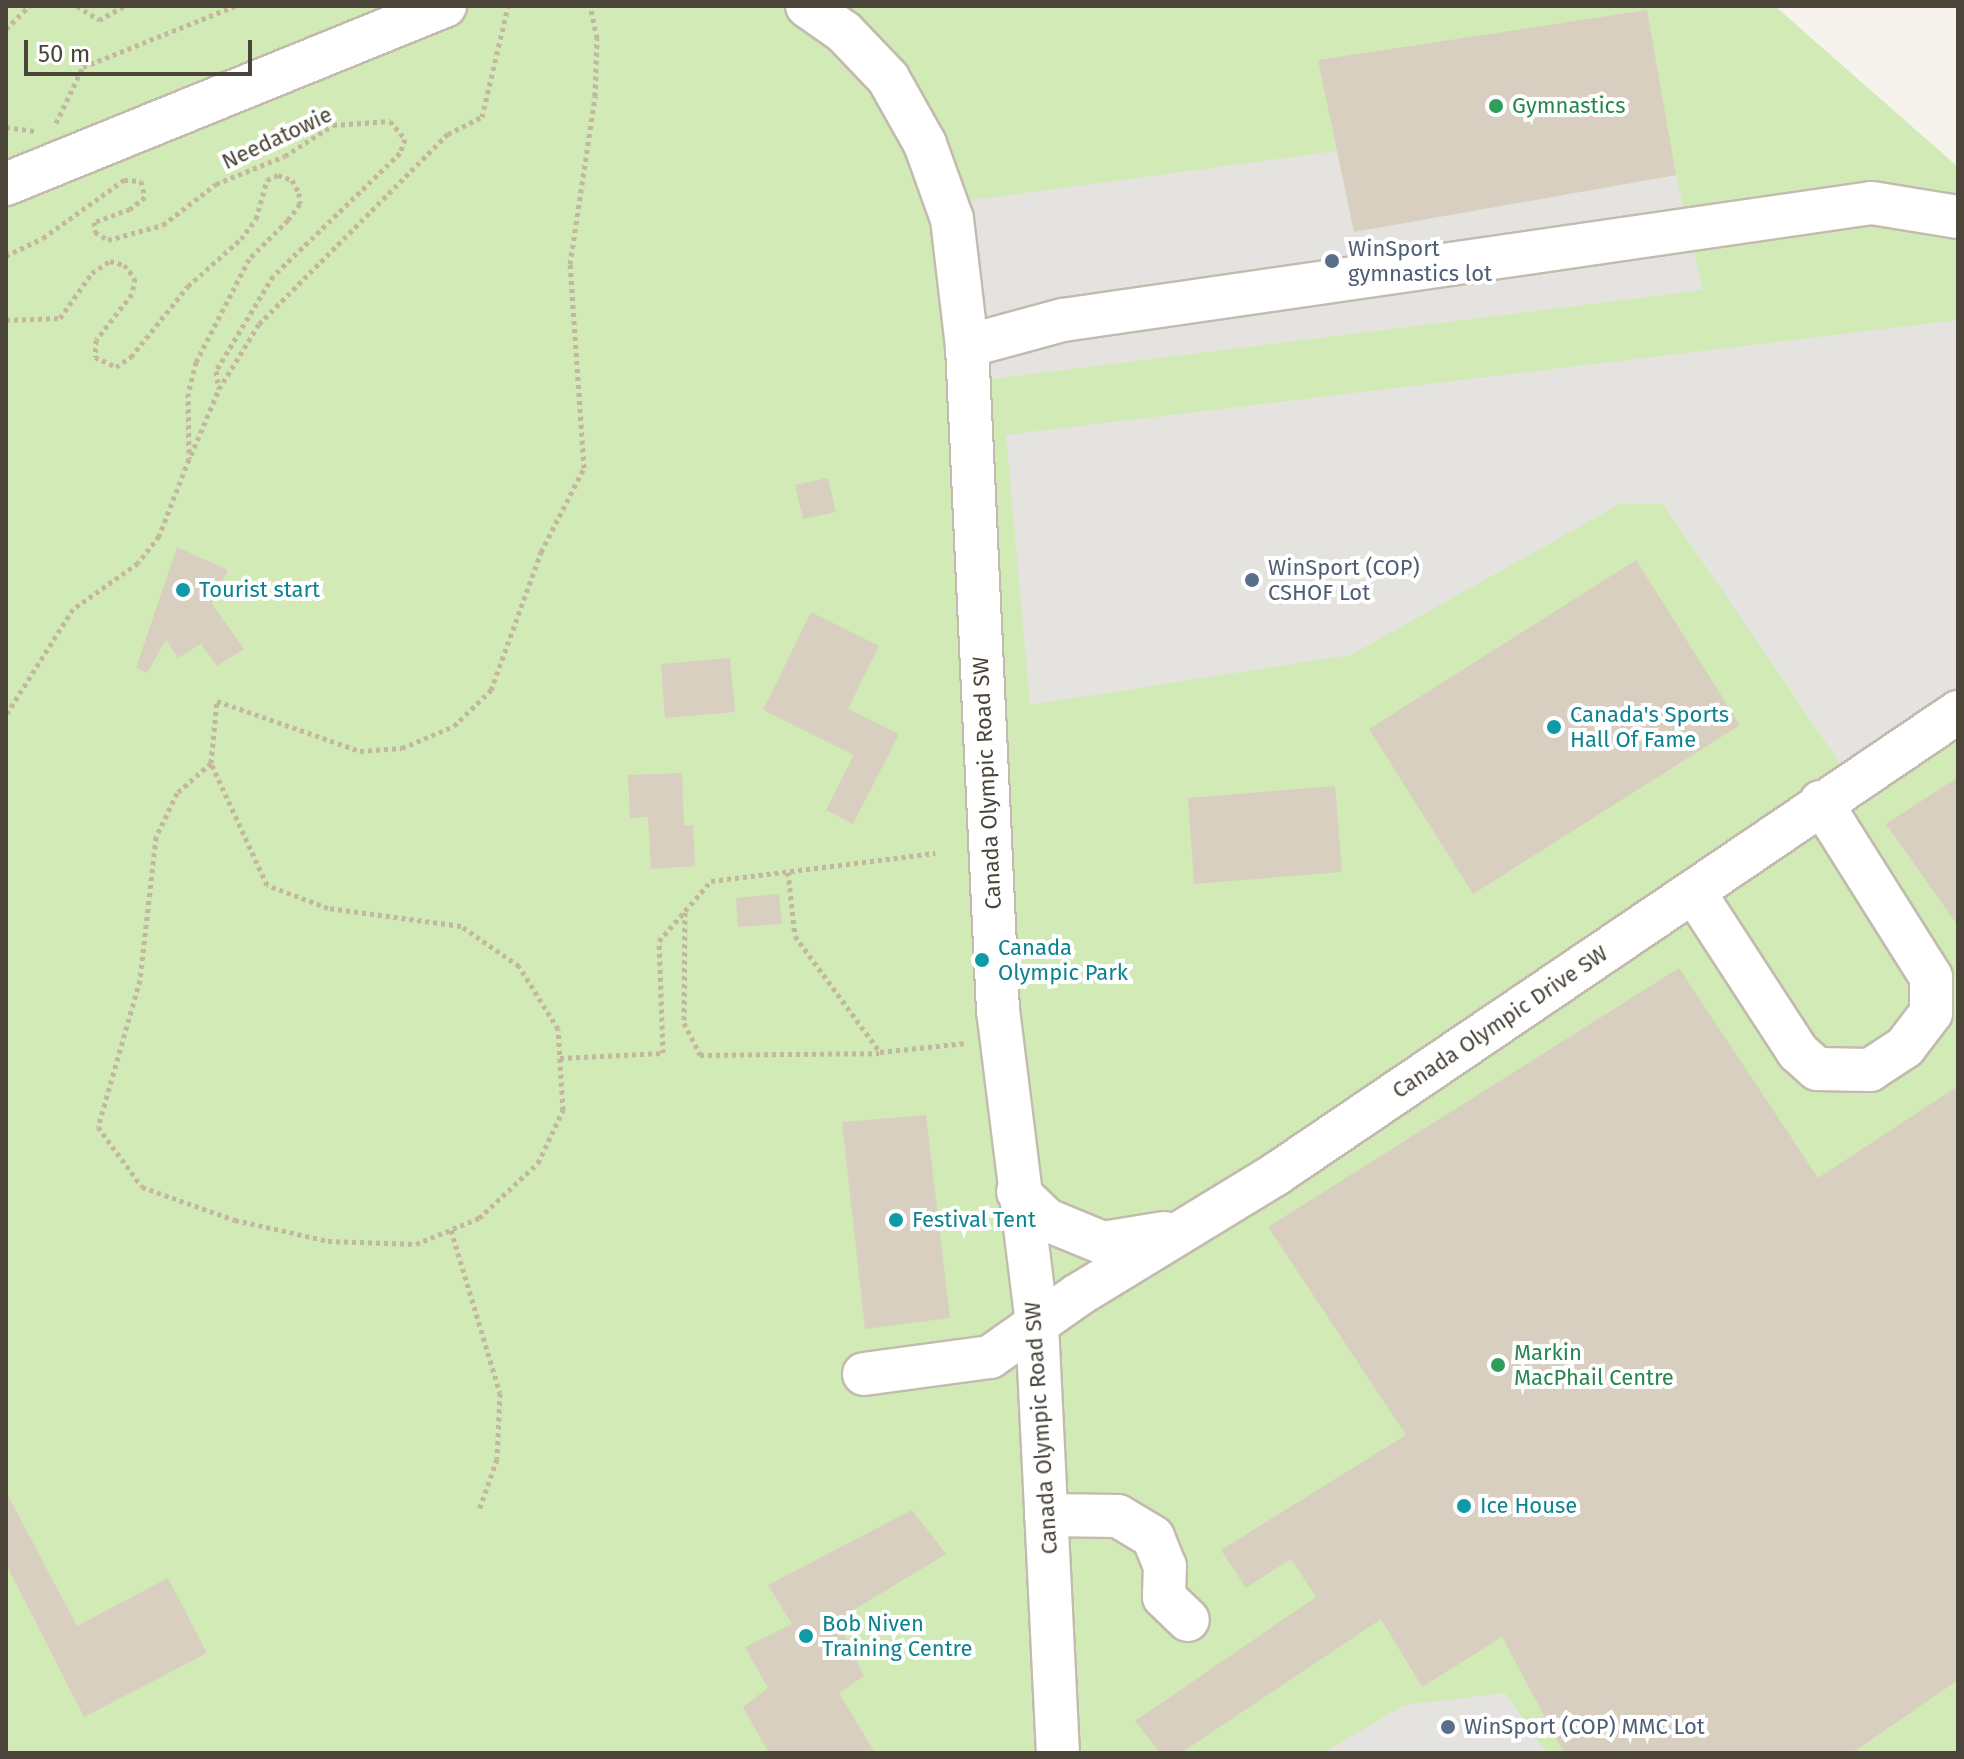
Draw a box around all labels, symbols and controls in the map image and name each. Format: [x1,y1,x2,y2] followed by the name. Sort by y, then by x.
[28,24,256,74] scale bar
[38,40,90,68] text: 50 m
[1512,93,1625,119] place label: Gymnastics
[1487,97,1505,115] marker: Gymnastics
[218,101,336,175] street label: Needatowie
[1348,235,1492,286] place label: WinSport gymnastics lot
[1323,252,1341,270] marker: WinSport gymnastics lot
[1268,554,1420,606] place label: WinSport (COP) CSHOF Lot
[1243,571,1261,589] marker: WinSport (COP) CSHOF Lot
[199,577,320,603] place label: Tourist start
[174,581,192,599] marker: Tourist start
[967,656,1007,910] street label: Canada Olympic Road SW
[1570,701,1729,752] place label: Canada's Sports Hall Of Fame
[1545,718,1563,736] marker: Canada's Sports Hall Of Fame
[998,934,1128,986] place label: Canada Olympic Park
[1387,940,1613,1104] street label: Canada Olympic Drive SW
[973,951,991,969] marker: Canada Olympic Park
[912,1207,1036,1233] place label: Festival Tent
[887,1211,905,1229] marker: Festival Tent
[1019,1301,1063,1555] street label: Canada Olympic Road SW
[1514,1339,1674,1390] place label: Markin MacPhail Centre
[1489,1356,1507,1374] marker: Markin MacPhail Centre
[1480,1493,1577,1519] place label: Ice House
[1455,1497,1473,1515] marker: Ice House
[822,1610,972,1662] place label: Bob Niven Training Centre
[797,1627,815,1645] marker: Bob Niven Training Centre
[1464,1714,1705,1740] place label: WinSport (COP) MMC Lot
[1439,1718,1457,1736] marker: WinSport (COP) MMC Lot

